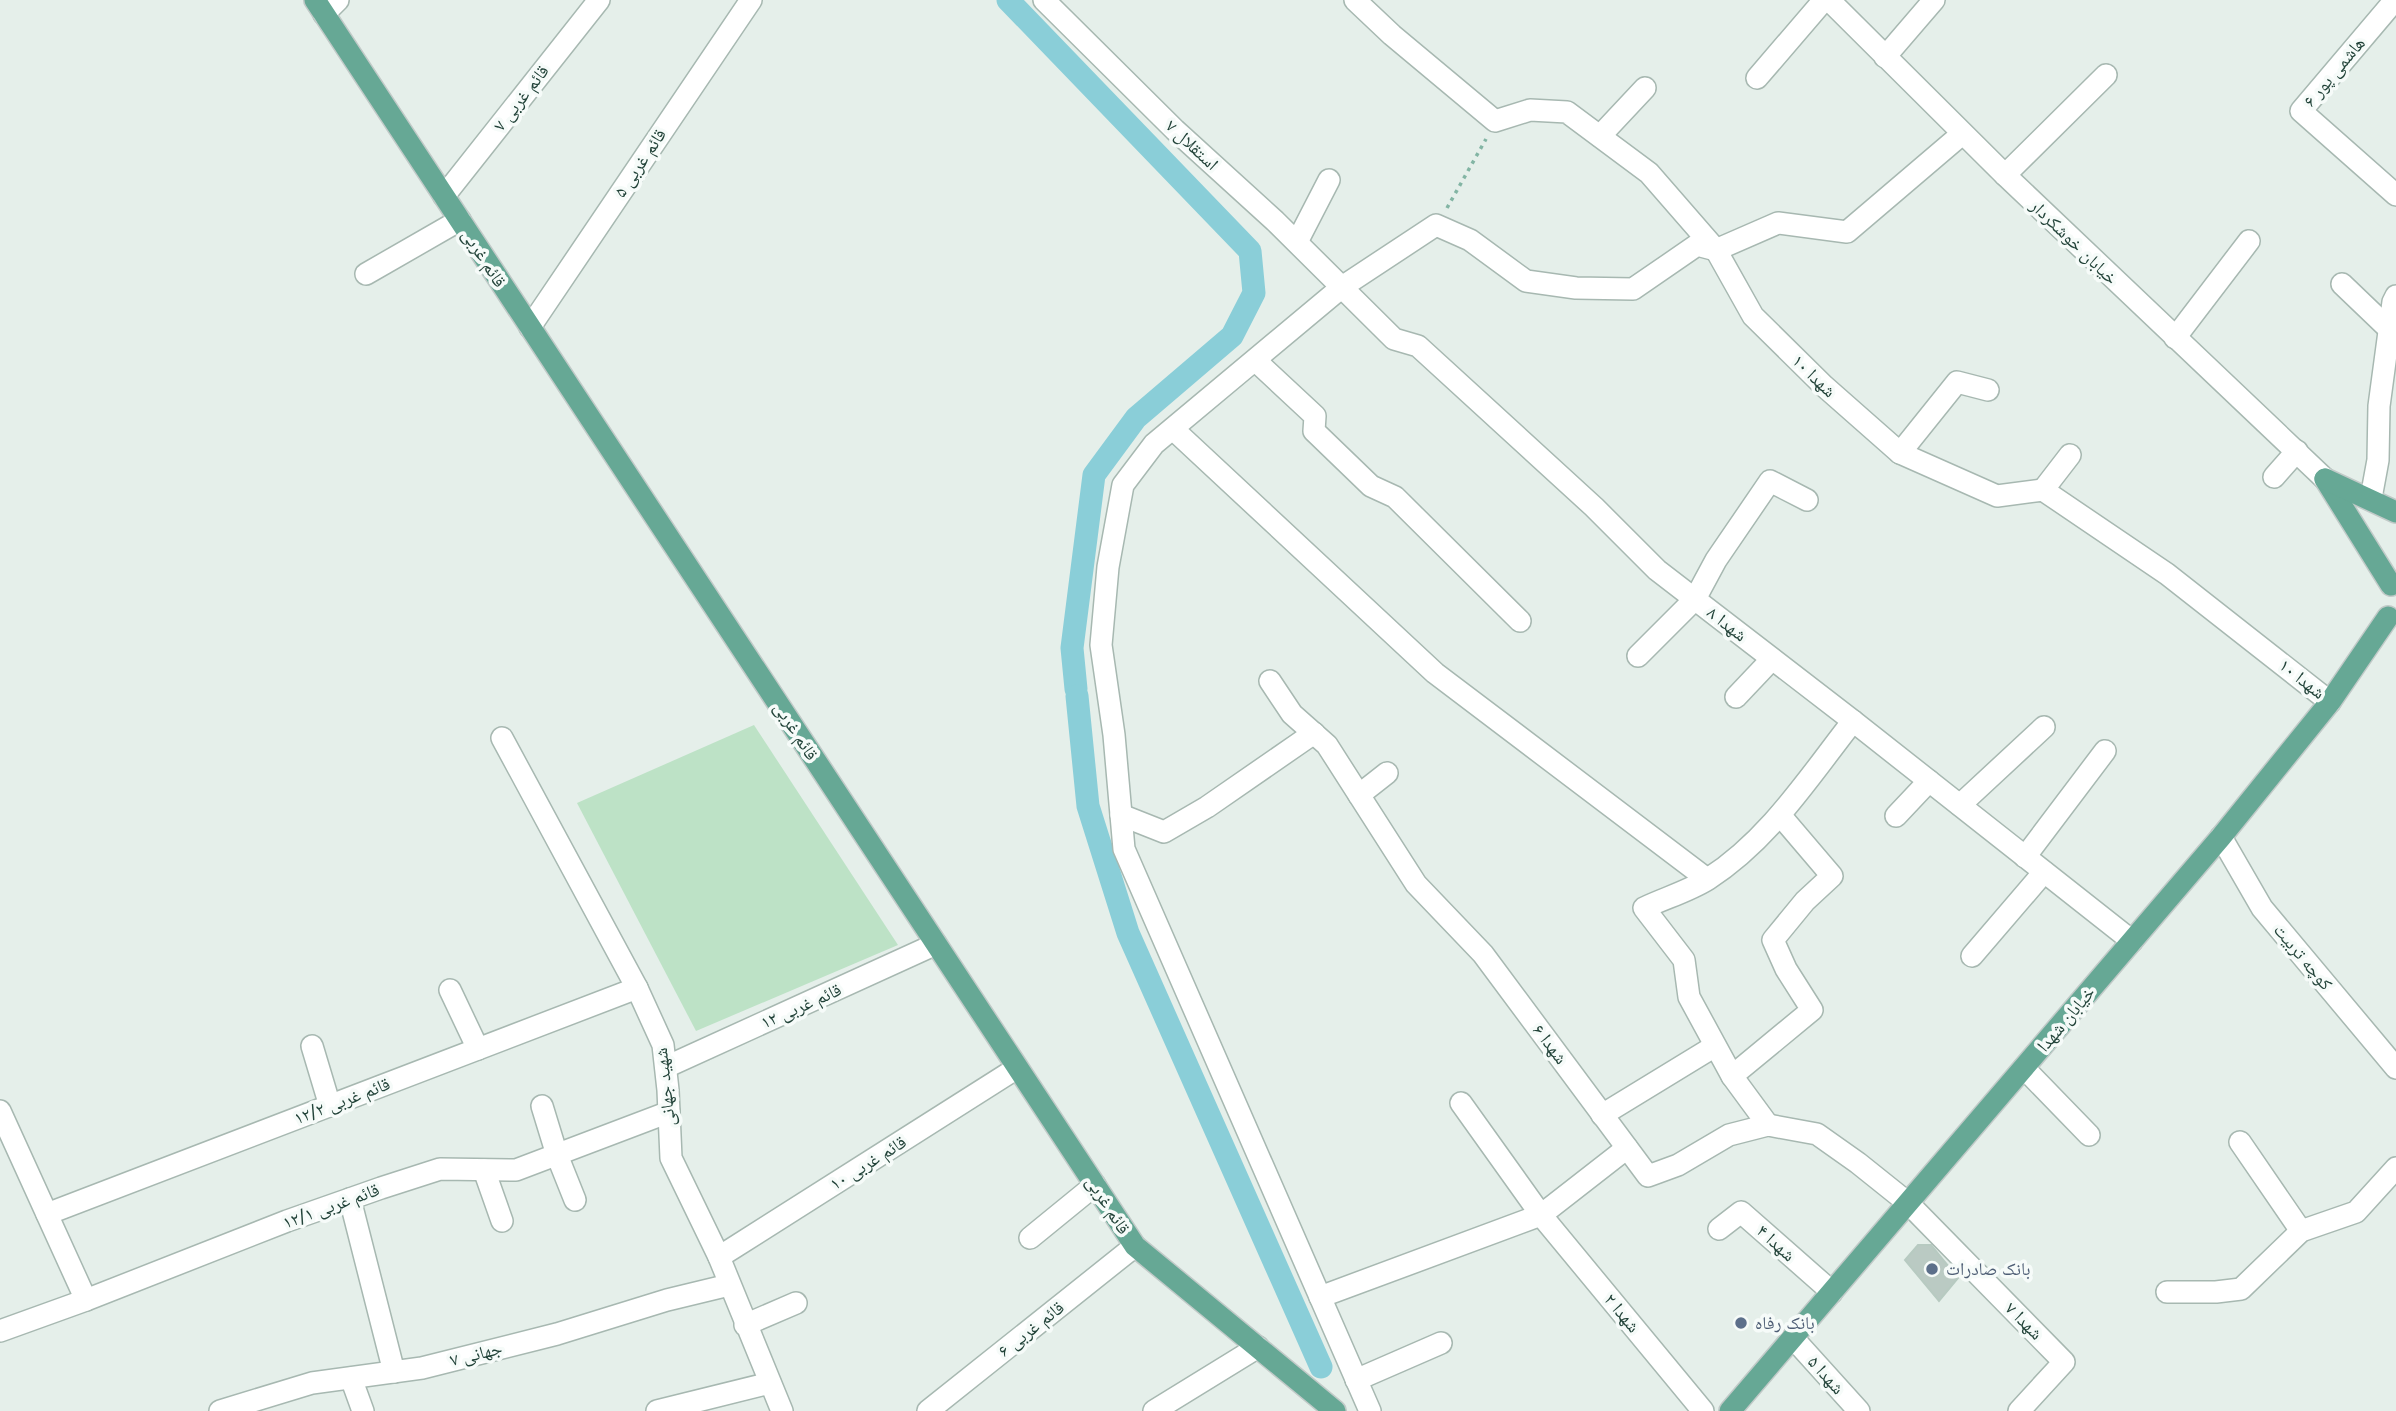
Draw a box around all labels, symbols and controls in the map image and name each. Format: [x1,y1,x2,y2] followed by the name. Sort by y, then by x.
[2298,32,2370,112] street label: هاشمی پور ۶
[488,60,554,136] street label: قائم غربی ۷
[1160,114,1224,176] street label: استقلال ۷
[608,124,672,202] street label: قائم غربی ۵
[2024,193,2123,290] street label: خیابان خوشکردار
[456,224,512,292] street label: قائم غربی
[1787,349,1841,403] street label: شهدا ۱۰
[1702,601,1752,647] street label: شهدا ۸
[2274,653,2330,705] street label: شهدا ۱۰
[768,697,824,765] street label: قائم غربی
[2268,919,2338,996] street label: کوچه تربیت
[757,978,845,1034] street label: قائم غربی ۱۲
[2031,981,2101,1057] street label: خیابان شهدا
[1527,1019,1573,1069] street label: شهدا ۶
[649,1047,681,1127] street label: شهید جهانی
[290,1072,394,1130] street label: قائم غربی ۱۲/۲
[825,1130,911,1196] street label: قائم غربی ۱۰
[1080,1171,1136,1239] street label: قائم غربی
[279,1177,383,1235] street label: قائم غربی ۱۲/۱
[1751,1219,1801,1267] street label: شهدا ۴
[1946,1257,2031,1281] place label: بانک صادرات
[1924,1261,1940,1277] marker: بانک صادرات
[1599,1288,1645,1338] street label: شهدا ۲
[993,1296,1069,1362] street label: قائم غربی ۶
[2000,1297,2048,1345] street label: شهدا ۷
[1755,1311,1815,1335] place label: بانک رفاه
[1733,1315,1749,1331] marker: بانک رفاه
[447,1336,505,1372] street label: جهانی ۷
[1802,1350,1850,1400] street label: شهدا ۵

